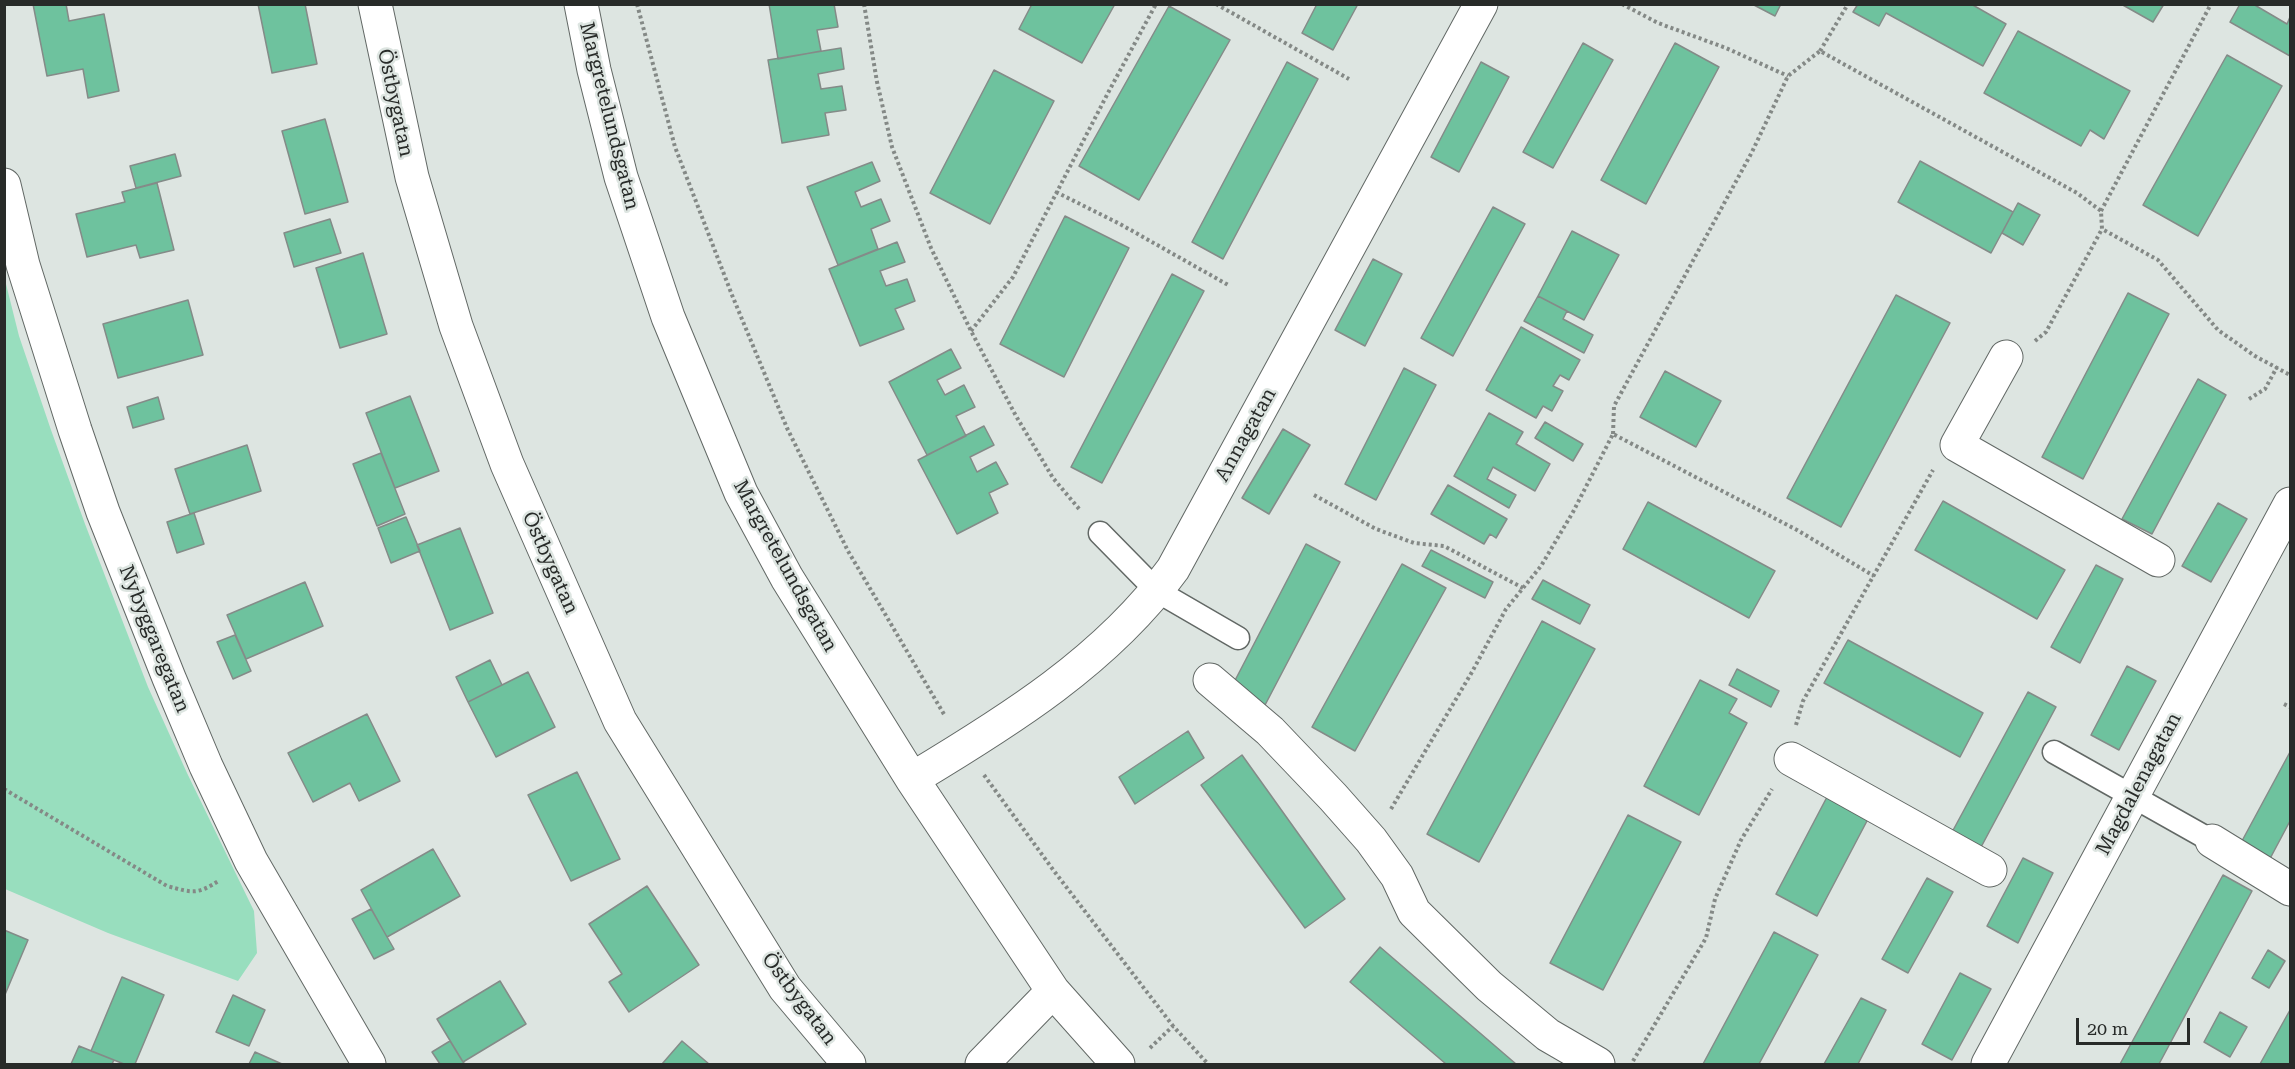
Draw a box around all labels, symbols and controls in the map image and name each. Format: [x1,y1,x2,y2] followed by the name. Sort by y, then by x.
[574,20,644,212] street label: Margretelundsgatan
[372,47,418,159] street label: Östbygatan
[1210,384,1282,486] street label: Annagatan
[728,476,842,656] street label: Margretelundsgatan
[517,508,583,618] street label: Östbygatan
[114,562,194,716] street label: Nybyggaregatan
[2091,709,2187,859] street label: Magdalenagatan
[756,948,842,1050] street label: Östbygatan
[2079,1006,2193,1044] scale bar
[2087,1018,2128,1039] text: 20 m

